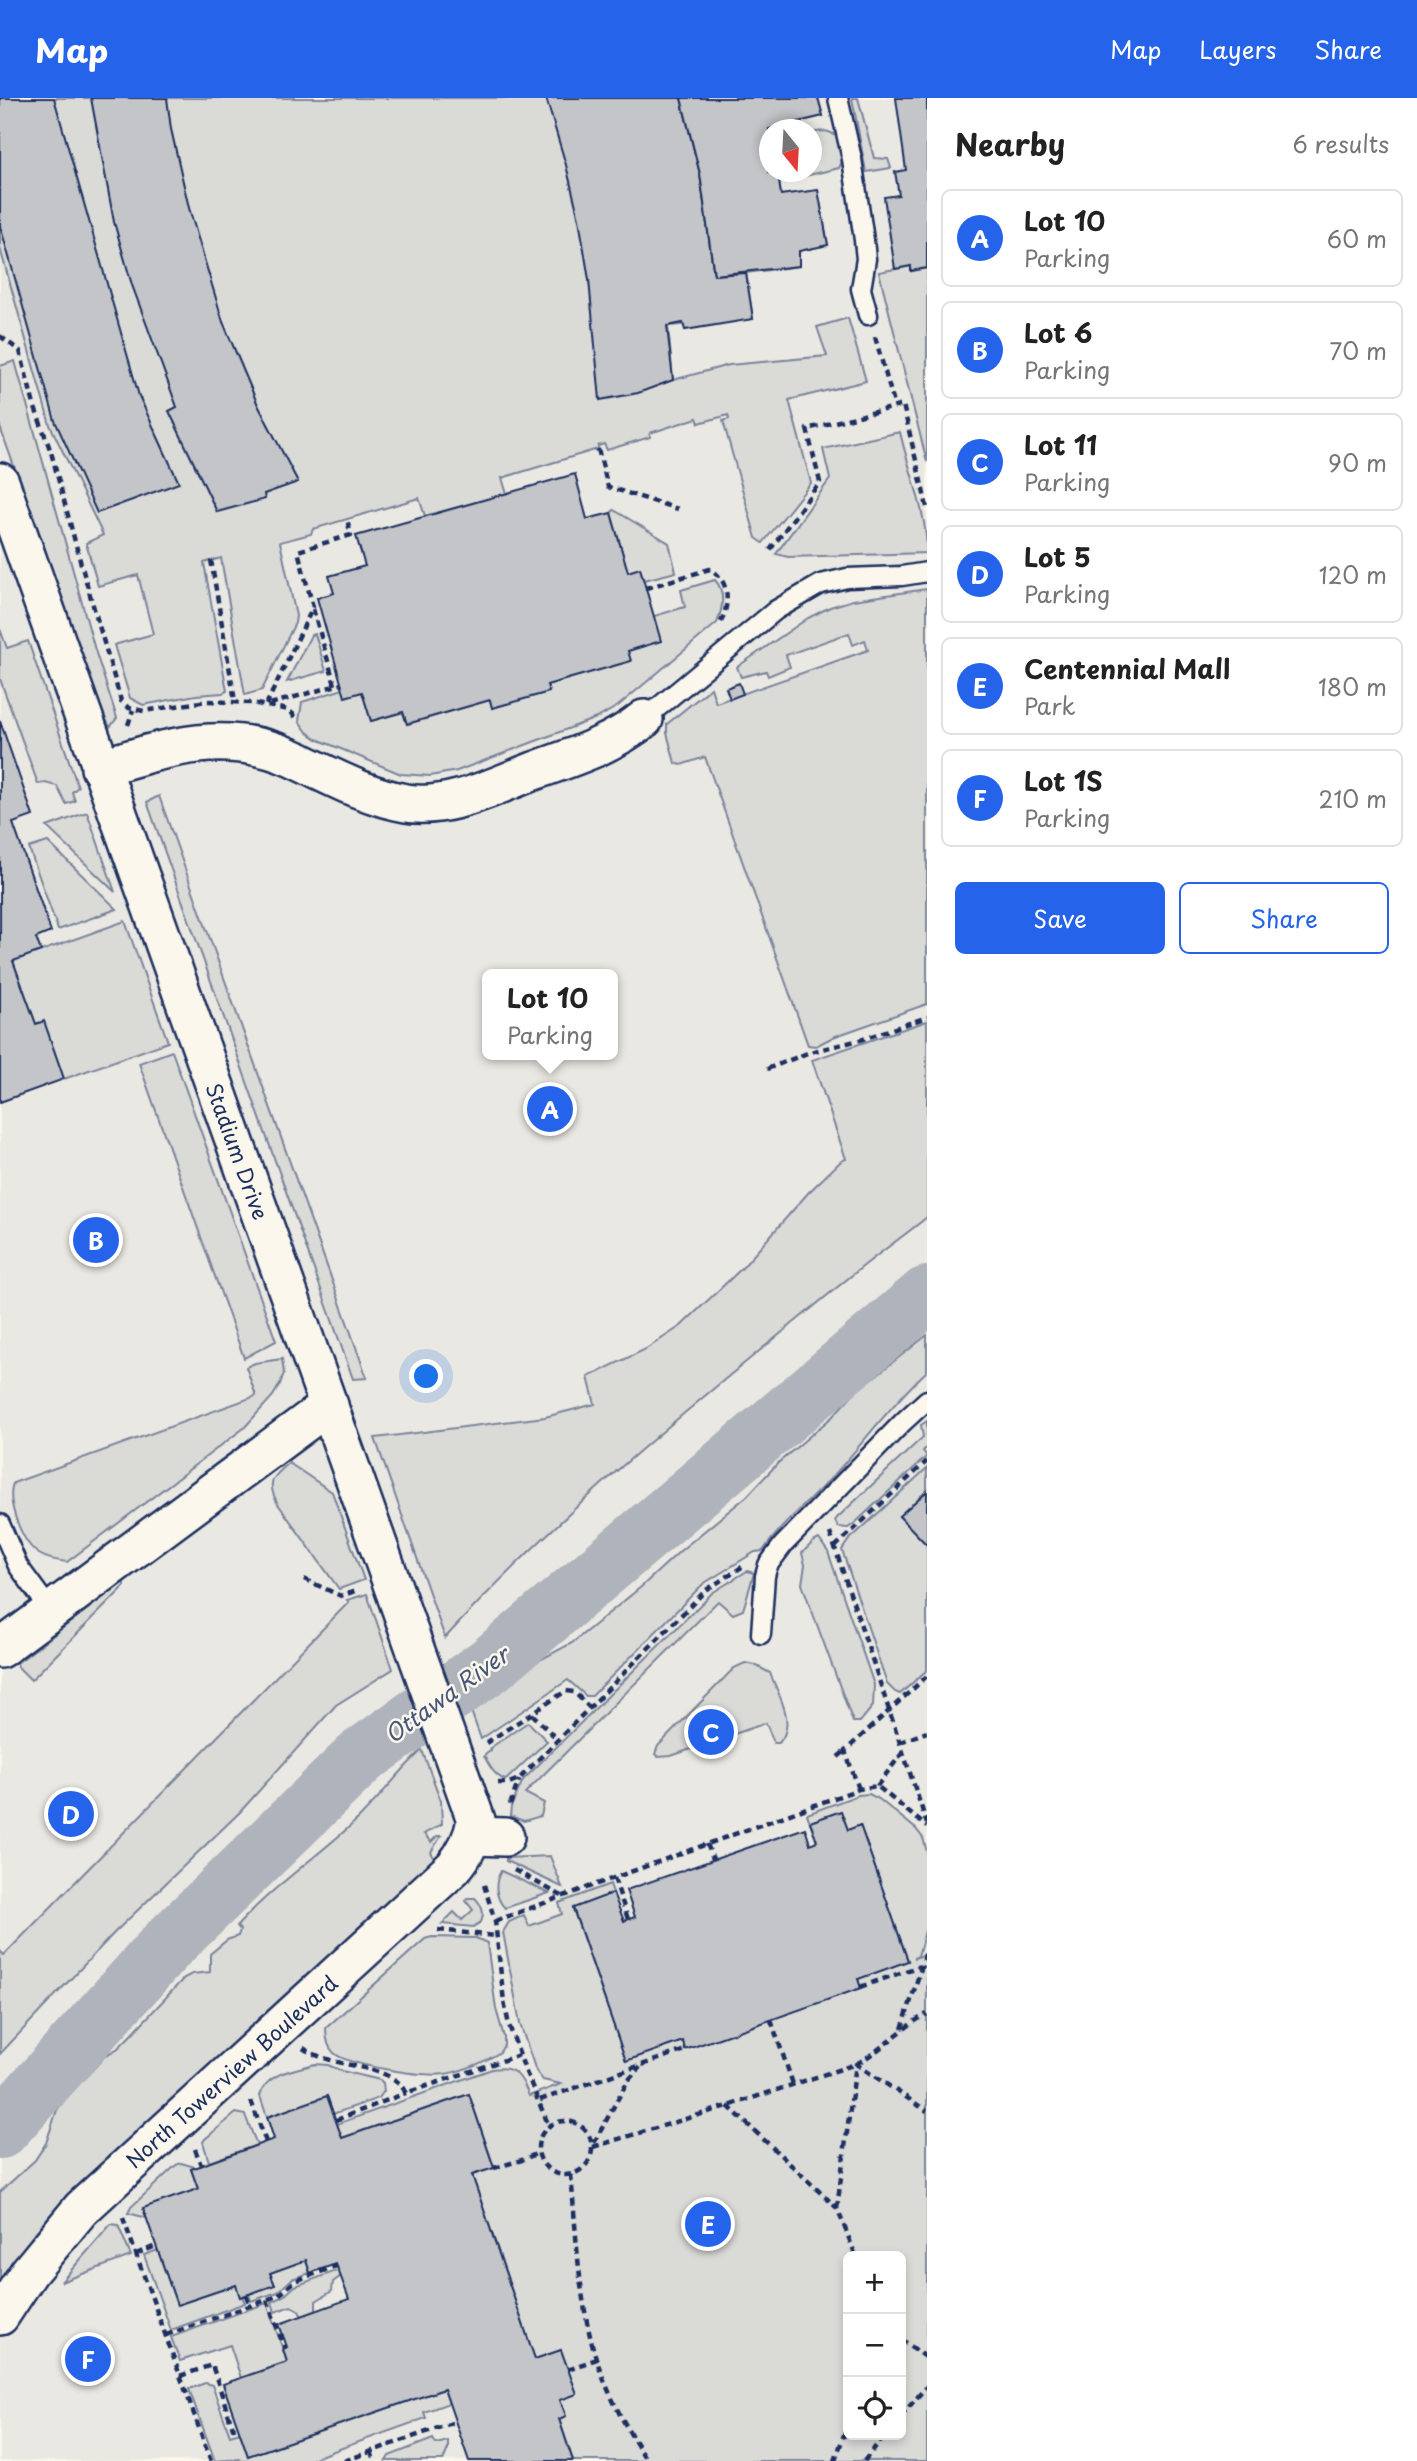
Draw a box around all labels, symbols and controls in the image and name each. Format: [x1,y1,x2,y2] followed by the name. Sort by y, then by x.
[35,24,108,74] text: Map
[1110,31,1161,67] text: Map
[1199,31,1276,67] text: Layers
[1314,31,1382,67] text: Share
[759,119,822,182] north arrow
[955,121,1065,166] text: Nearby
[1293,126,1389,161] text: 6 results
[1024,201,1105,240] text: Lot 10
[971,221,989,256] text: A
[1327,221,1387,256] text: 60 m
[1024,240,1110,275] text: Parking
[1024,313,1092,352] text: Lot 6
[972,333,988,368] text: B
[1329,333,1387,368] text: 70 m
[1024,352,1110,387] text: Parking
[1024,425,1097,464] text: Lot 11
[971,445,989,480] text: C
[1328,445,1387,480] text: 90 m
[1024,464,1110,499] text: Parking
[1024,537,1091,576] text: Lot 5
[971,557,989,592] text: D
[1319,557,1387,592] text: 120 m
[1024,576,1110,611] text: Parking
[1024,649,1230,688] text: Centennial Mall
[973,669,987,704] text: E
[1318,669,1387,704] text: 180 m
[1024,688,1075,723] text: Park
[1024,761,1103,800] text: Lot 1S
[973,781,987,816] text: F
[1319,781,1387,816] text: 210 m
[1024,800,1110,835] text: Parking
[955,882,1165,954] button: Save
[1179,882,1389,954] button: Share
[482,969,618,1060] popup
[507,978,588,1017] text: Lot 10
[507,1017,593,1052] text: Parking
[198,1078,278,1224] street label: Stadium Drive
[527,1083,573,1135] pin: A
[73,1214,119,1266] pin: B
[409,1359,443,1393] your location
[377,1635,518,1751] water label: Ottawa River
[688,1706,734,1758] pin: C
[48,1788,94,1840] pin: D
[118,1967,344,2175] street label: North Towerview Boulevard
[685,2198,731,2250] pin: E
[843,2251,906,2440] map controls
[843,2251,906,2314] button: +
[843,2314,906,2377] button: −
[65,2333,111,2385] pin: F
[843,2377,906,2440] button: locate

